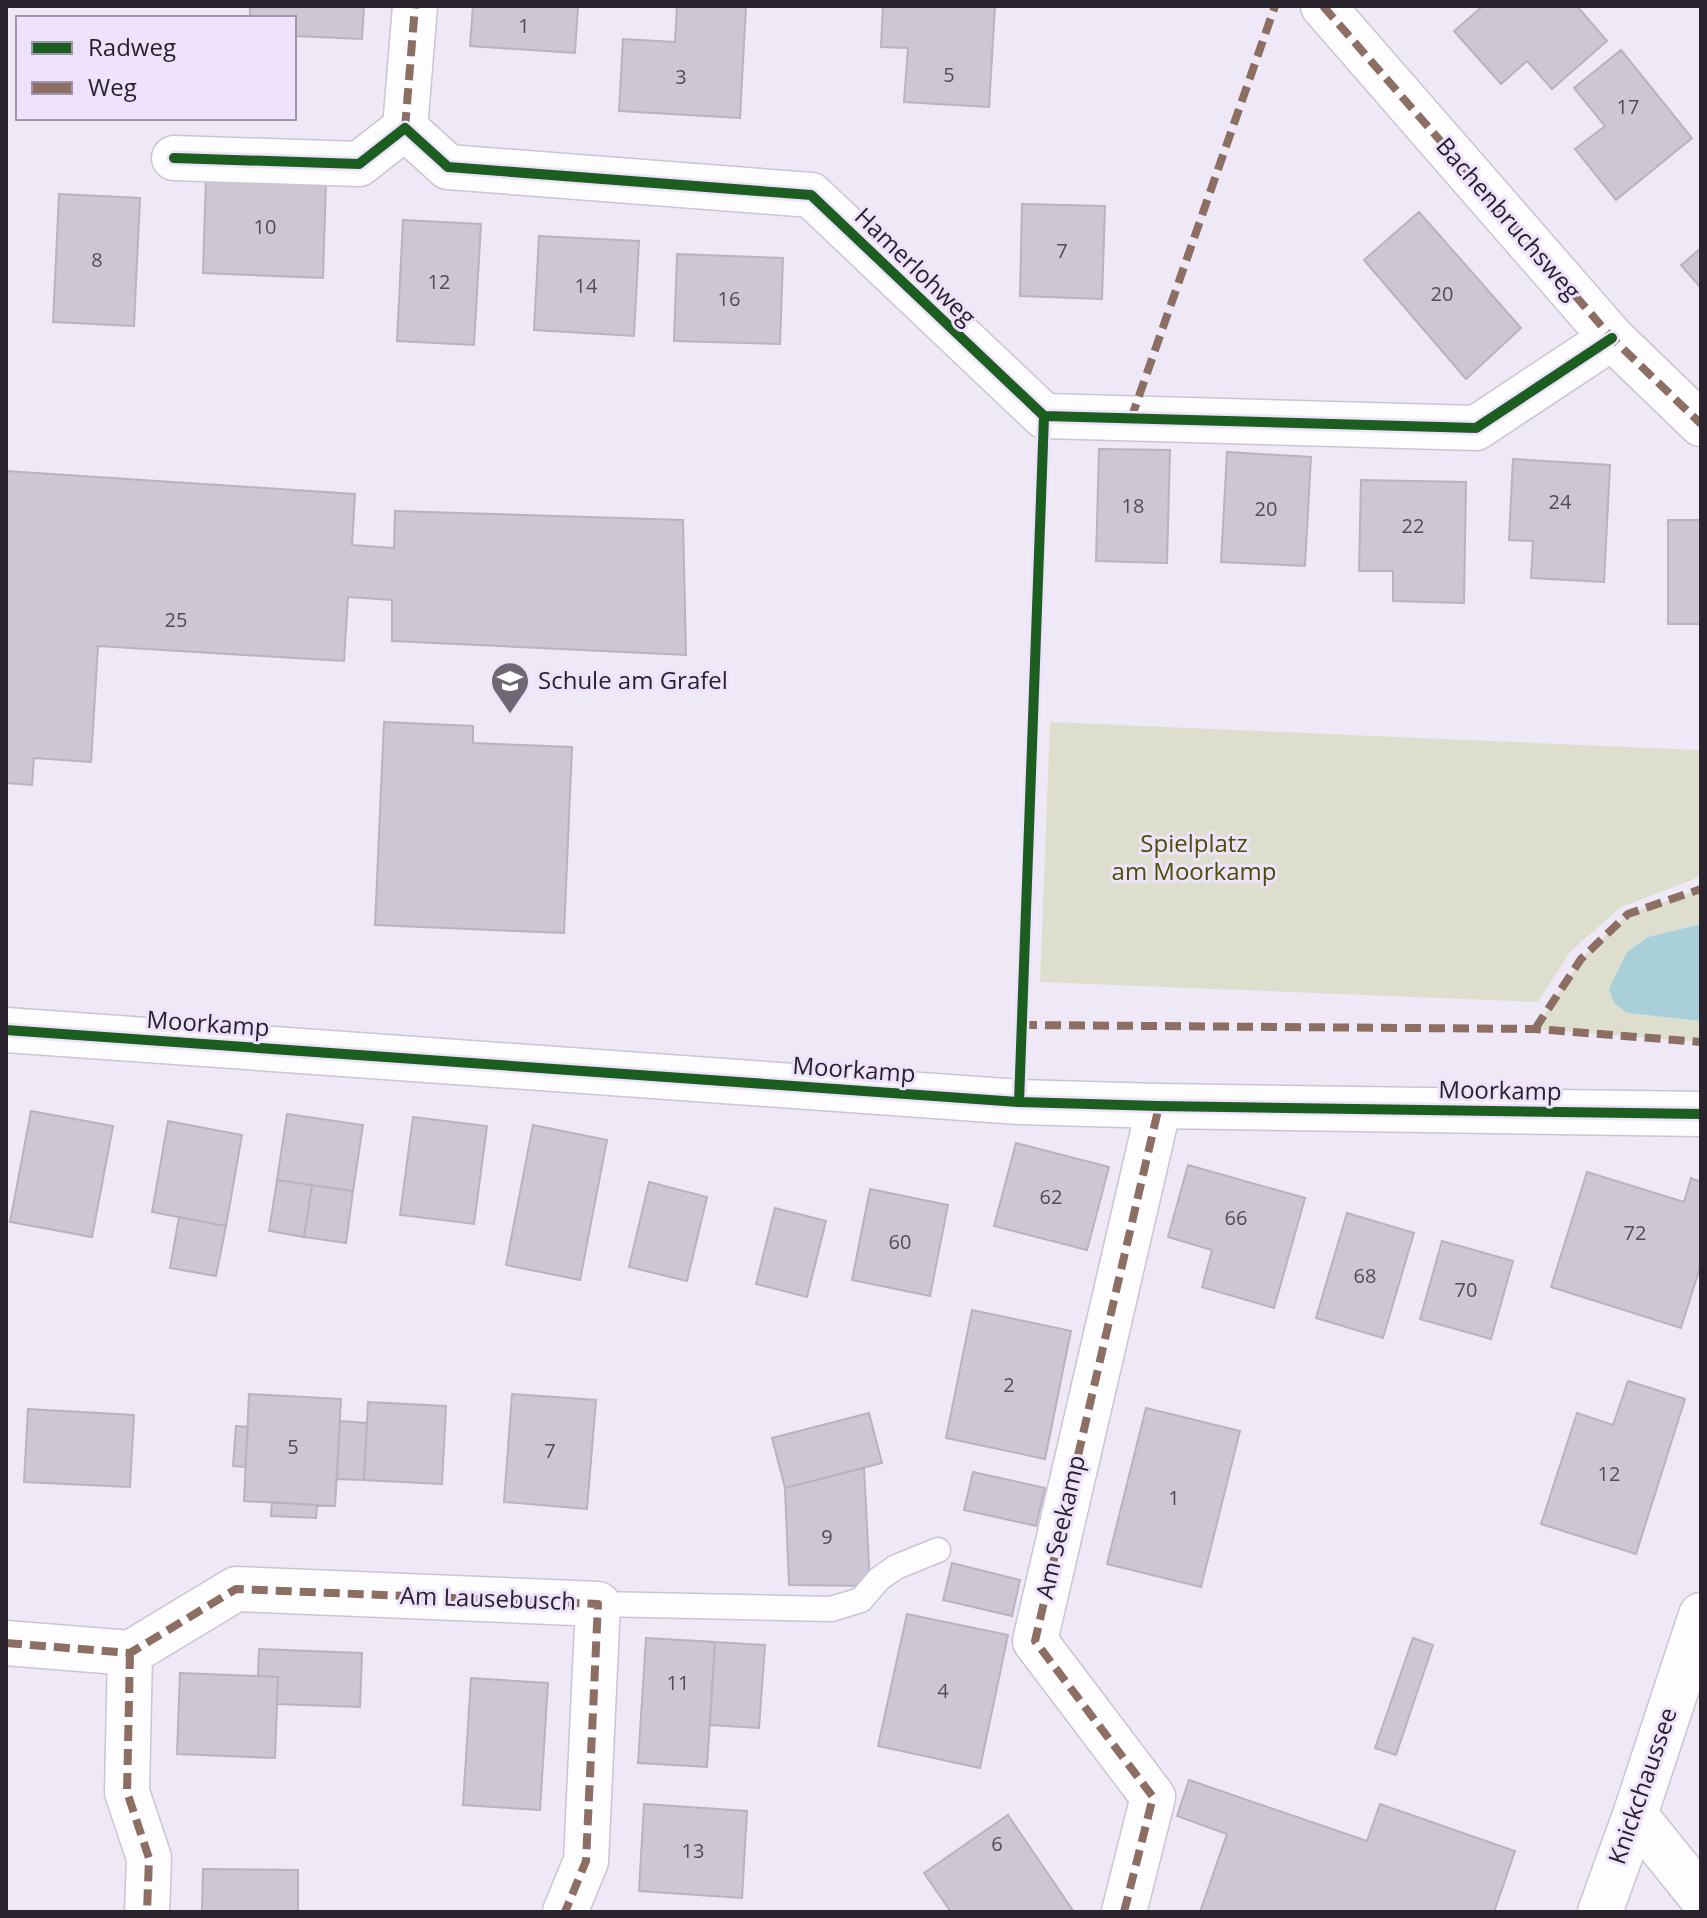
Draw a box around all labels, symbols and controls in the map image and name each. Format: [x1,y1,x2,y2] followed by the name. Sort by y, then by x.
[518,12,530,39] house number: 1
[16,16,296,120] legend
[88,30,176,63] text: Radweg
[943,61,955,88] house number: 5
[675,63,687,90] house number: 3
[88,70,137,103] text: Weg
[1617,93,1639,120] house number: 17
[1429,130,1589,306] street label: Bachenbruchsweg
[848,200,984,332] street label: Hamerlohweg
[254,213,276,240] house number: 10
[1056,237,1068,264] house number: 7
[91,246,103,273] house number: 8
[428,268,450,295] house number: 12
[575,272,598,299] house number: 14
[1431,280,1453,307] house number: 20
[718,285,740,312] house number: 16
[1549,488,1572,515] house number: 24
[1122,492,1144,519] house number: 18
[1255,495,1277,522] house number: 20
[1402,512,1424,539] house number: 22
[165,606,187,633] house number: 25
[489,660,531,715] school or university icon: Schule am Grafel
[538,663,728,696] place label: Schule am Grafel
[1112,826,1276,887] park label: Spielplatz am Moorkamp
[146,1002,271,1043] street label: Moorkamp
[792,1048,917,1089] street label: Moorkamp
[1438,1072,1562,1107] street label: Moorkamp
[1040,1183,1062,1210] house number: 62
[1225,1204,1247,1231] house number: 66
[1624,1219,1646,1246] house number: 72
[889,1228,911,1255] house number: 60
[1354,1262,1376,1289] house number: 68
[1455,1276,1477,1303] house number: 70
[1003,1371,1015,1398] house number: 2
[287,1433,299,1460] house number: 5
[544,1437,556,1464] house number: 7
[1027,1452,1092,1602] street label: Am Seekamp
[1598,1460,1620,1487] house number: 12
[1168,1484,1180,1511] house number: 1
[821,1523,833,1550] house number: 9
[399,1578,577,1617] street label: Am Lausebusch
[667,1669,689,1696] house number: 11
[937,1677,949,1704] house number: 4
[1599,1703,1684,1868] street label: Knickchaussee
[991,1830,1003,1857] house number: 6
[682,1837,704,1864] house number: 13

